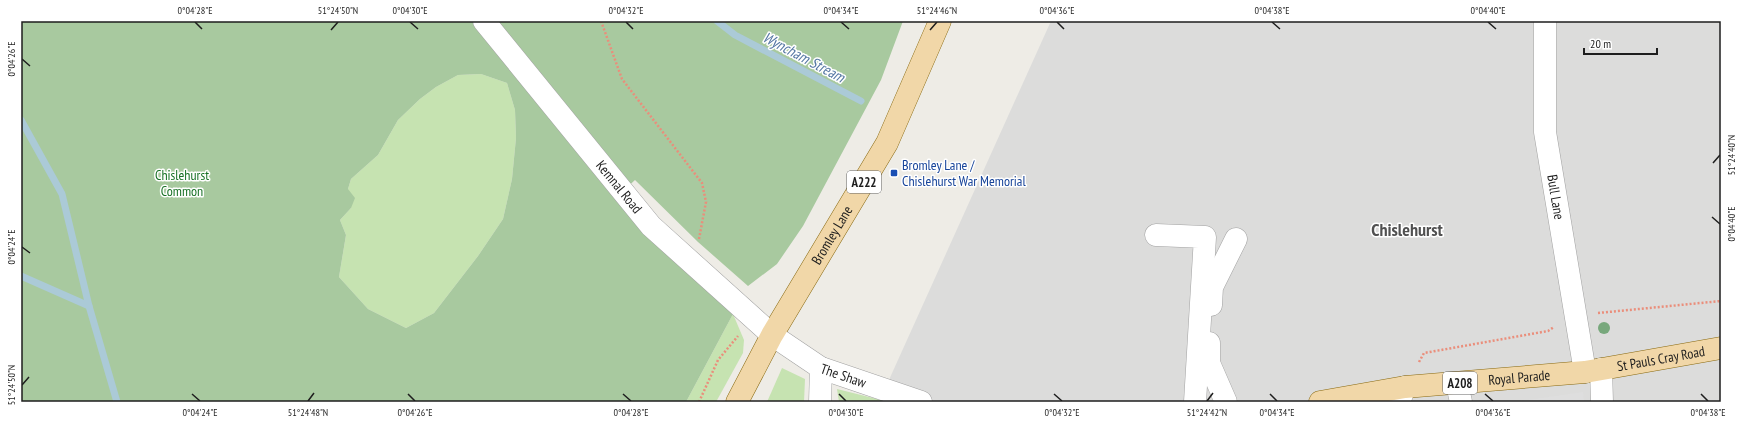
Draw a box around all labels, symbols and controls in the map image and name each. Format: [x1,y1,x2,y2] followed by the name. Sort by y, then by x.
[178,4,212,17] text: 0°04'28"E
[318,4,358,17] text: 51°24'50"N
[393,4,427,17] text: 0°04'30"E
[609,4,643,17] text: 0°04'32"E
[824,4,858,17] text: 0°04'34"E
[917,4,957,17] text: 51°24'46"N
[1040,4,1074,17] text: 0°04'36"E
[1255,4,1289,17] text: 0°04'38"E
[1471,4,1505,17] text: 0°04'40"E
[760,28,849,87] water label: Wyncham Stream
[1584,30,1657,56] scale bar
[1590,36,1611,51] text: 20 m
[5,42,18,76] text: 0°04'26"E
[1725,135,1738,175] text: 51°24'40"N
[902,156,1026,190] place label: Bromley Lane / Chislehurst War Memorial
[592,157,646,217] street label: Kemnal Road
[155,166,209,200] park label: Chislehurst Common
[889,168,899,178] marker: Bromley Lane / Chislehurst War Memorial
[847,171,881,193] road number: A222
[1543,173,1568,221] street label: Bull Lane
[807,202,856,268] street label: Bromley Lane
[1725,207,1738,241] text: 0°04'40"E
[1371,218,1444,241] district label: Chislehurst
[5,230,18,264] text: 0°04'24"E
[1616,342,1706,375] street label: St Pauls Cray Road
[818,359,869,392] street label: The Shaw
[5,365,18,405] text: 51°24'50"N
[1488,366,1551,389] street label: Royal Parade
[1443,372,1477,394] road number: A208
[183,406,217,419] text: 0°04'24"E
[288,406,328,419] text: 51°24'48"N
[398,406,432,419] text: 0°04'26"E
[614,406,648,419] text: 0°04'28"E
[829,406,863,419] text: 0°04'30"E
[1045,406,1079,419] text: 0°04'32"E
[1187,406,1227,419] text: 51°24'42"N
[1260,406,1294,419] text: 0°04'34"E
[1476,406,1510,419] text: 0°04'36"E
[1691,406,1725,419] text: 0°04'38"E

